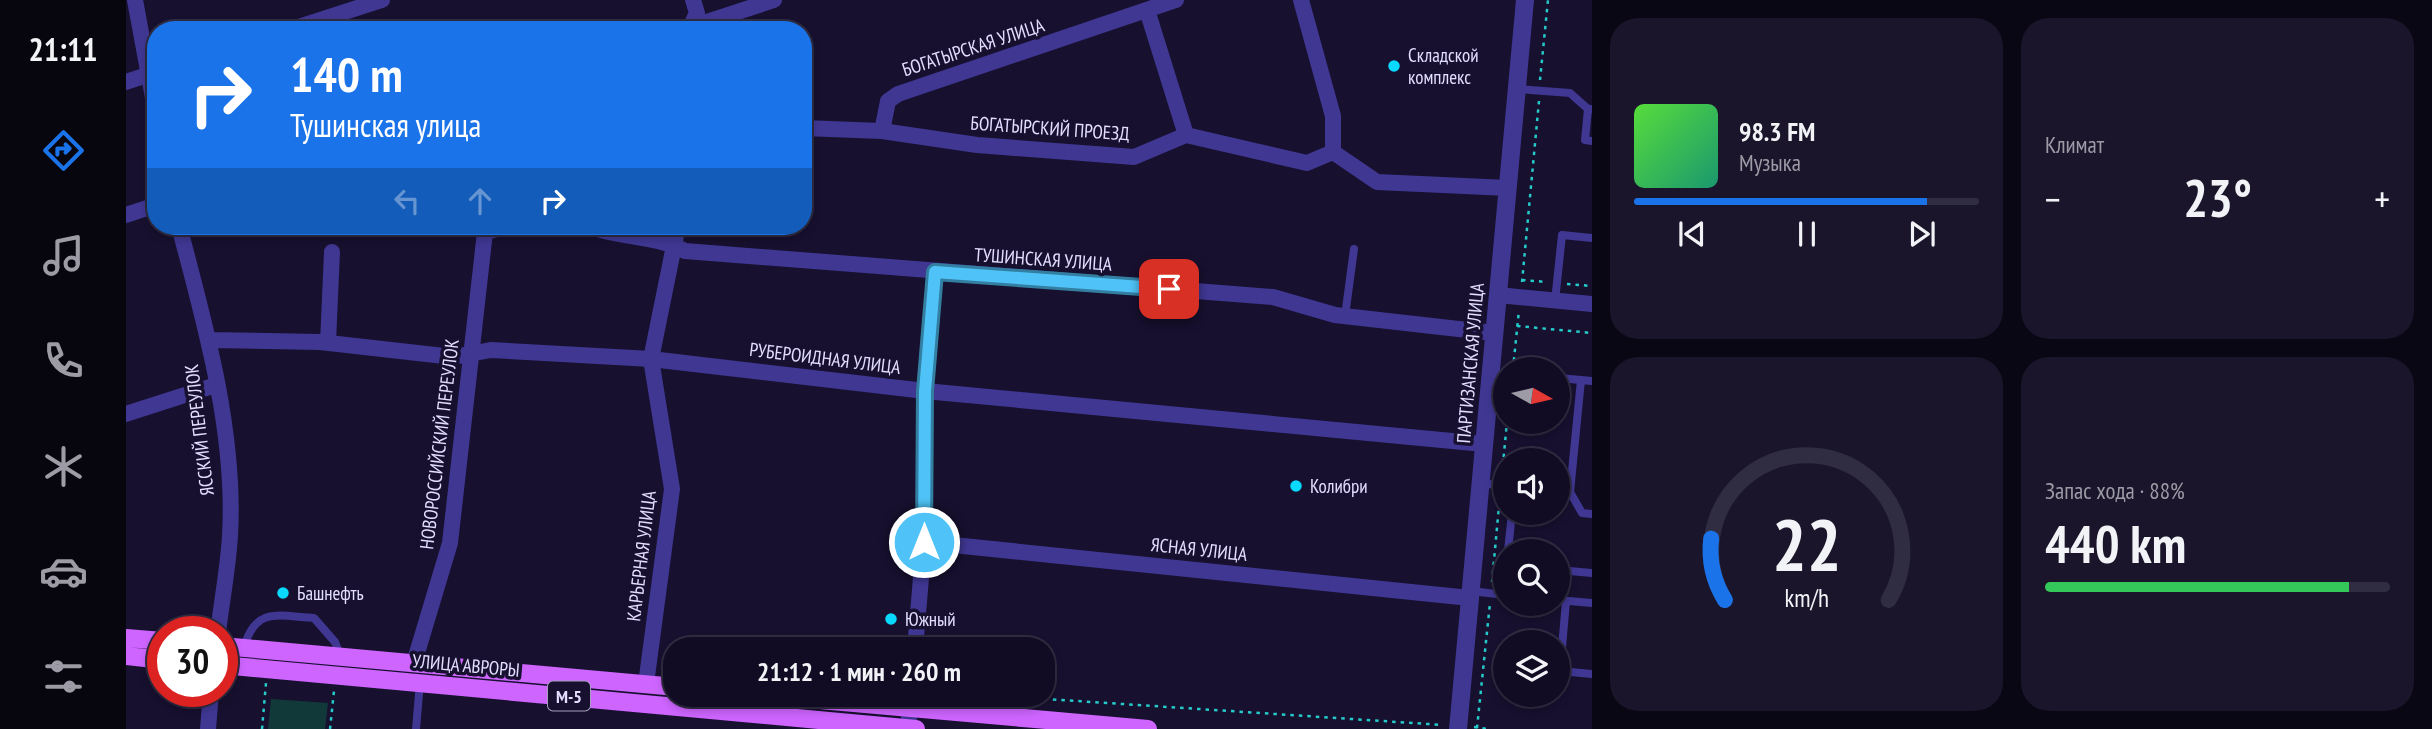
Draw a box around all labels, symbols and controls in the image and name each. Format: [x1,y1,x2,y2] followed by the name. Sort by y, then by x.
[899,13,1047,81] street label: БОГАТЫРСКАЯ УЛИЦА
[28,28,98,70] text: 21:11
[290,42,403,106] text: 140 m
[1408,43,1479,89] place label: Складской комплекс
[175,49,266,140] icon: right
[1386,58,1402,74] marker: Складской комплекс
[290,104,481,146] text: Тушинская улица
[970,110,1130,146] street label: БОГАТЫРСКИЙ ПРОЕЗД
[1739,115,1815,148] text: 98.3 FM
[39,126,88,175] icon: directions
[2045,130,2104,159] text: Климат
[1739,148,1801,177] text: Музыка
[2183,164,2252,231] text: 23°
[2045,174,2061,223] text: −
[2374,174,2390,223] text: +
[388,182,426,220] icon: left
[461,182,499,220] icon: ahead
[534,182,572,220] icon: right
[1673,215,1711,253] icon: previous
[1788,215,1826,253] icon: pause
[1903,215,1941,253] icon: next
[39,231,88,280] icon: music
[973,242,1113,276] street label: ТУШИНСКАЯ УЛИЦА
[1139,259,1199,319] pin
[1150,270,1188,308] icon: arrive
[1451,282,1489,444] street label: ПАРТИЗАНСКАЯ УЛИЦА
[39,336,88,385] icon: phone
[414,337,464,551] street label: НОВОРОССИЙСКИЙ ПЕРЕУЛОК
[748,337,902,379] street label: РУБЕРОИДНАЯ УЛИЦА
[1493,357,1570,434] north arrow
[1493,357,1570,707] map controls
[179,363,219,497] street label: ЯССКИЙ ПЕРЕУЛОК
[39,442,88,491] icon: climate
[1493,448,1570,525] button: sound
[1310,474,1368,498] place label: Колибри
[2045,476,2185,505] text: Запас хода · 88%
[1288,478,1304,494] marker: Колибри
[621,489,661,623] street label: КАРЬЕРНАЯ УЛИЦА
[1772,496,1841,590] text: 22
[887,505,961,579] position arrow
[2045,510,2186,577] text: 440 km
[1150,532,1248,566] street label: ЯСНАЯ УЛИЦА
[1493,539,1570,616] button: search
[39,547,88,596] icon: car
[297,581,364,605] place label: Башнефть
[1784,582,1829,614] text: km/h
[275,585,291,601] marker: Башнефть
[905,607,956,631] place label: Южный
[883,611,899,627] marker: Южный
[147,616,238,707] speed limit sign: 30
[1493,630,1570,707] button: layers
[411,648,521,682] street label: УЛИЦА АВРОРЫ
[39,652,88,701] icon: filters
[757,655,961,688] text: 21:12 · 1 мин · 260 m
[548,682,590,710] road number: М-5

